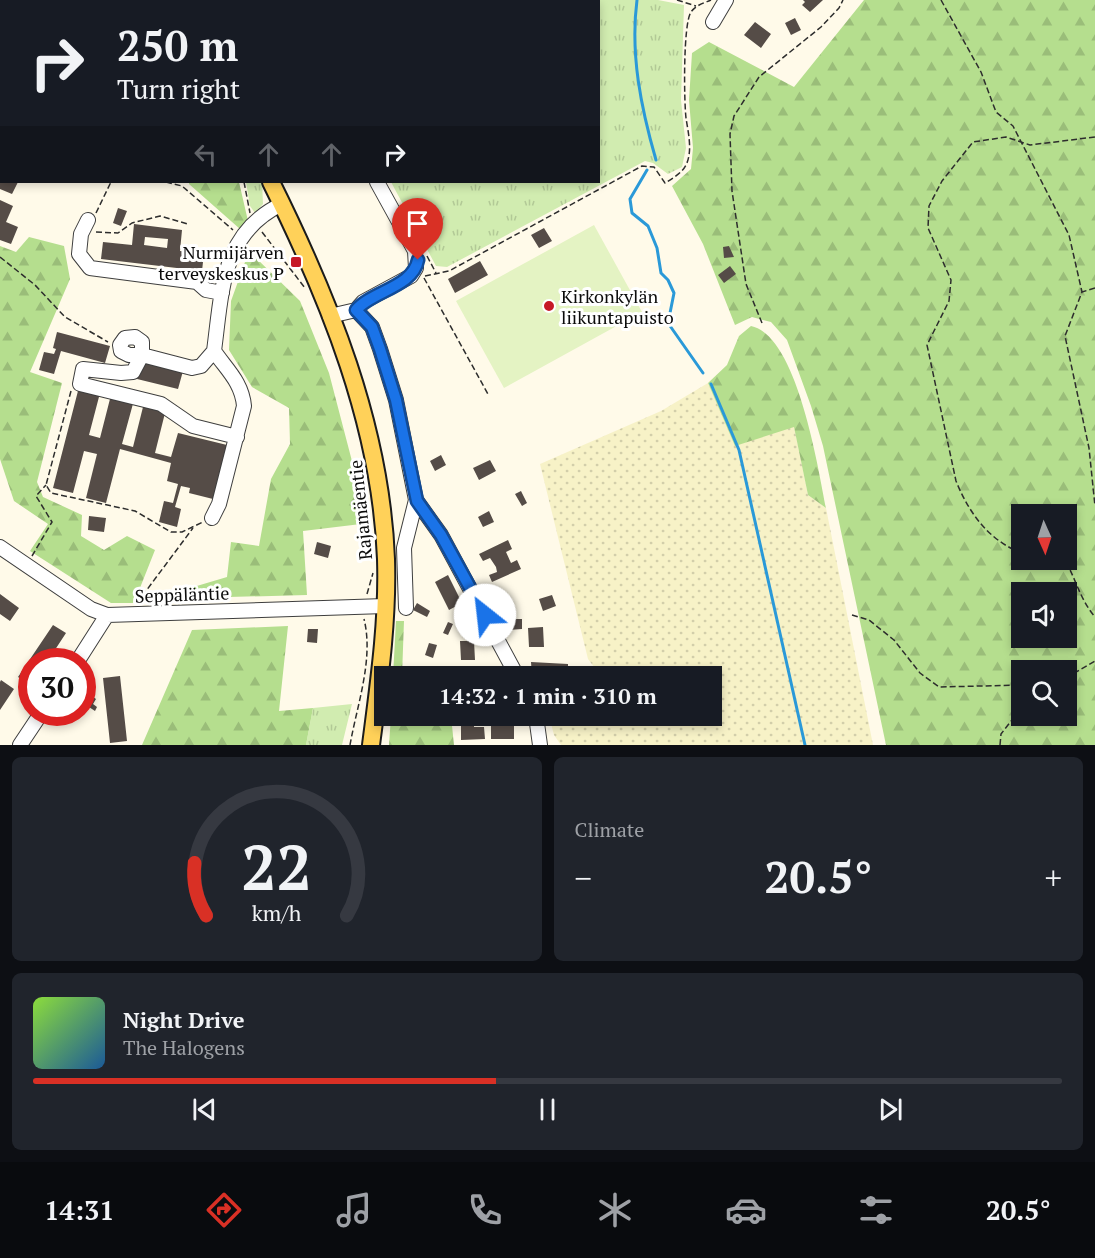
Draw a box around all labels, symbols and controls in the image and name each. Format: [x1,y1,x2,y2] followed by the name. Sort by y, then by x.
[117,17,238,73] text: 250 m
[18,24,96,102] icon: right
[117,71,240,107] text: Turn right
[189,138,222,171] icon: left
[252,138,285,171] icon: ahead
[315,138,348,171] icon: ahead
[378,138,411,171] icon: right
[392,198,443,260] pin
[401,207,434,240] icon: arrive
[158,240,284,285] place label: Nurmijärven terveyskeskus P
[289,255,303,269] marker: Nurmijärven terveyskeskus P
[561,284,674,329] place label: Kirkonkylän liikuntapuisto
[542,299,556,313] marker: Kirkonkylän liikuntapuisto
[343,459,377,561] street label: Rajamäentie
[1011,504,1077,570] north arrow
[1011,504,1077,726] map controls
[134,580,230,608] street label: Seppäläntie
[1011,582,1077,648] button: sound
[453,583,517,647] position arrow
[18,648,96,726] speed limit sign: 30
[1011,660,1077,726] button: search
[439,681,657,710] text: 14:32 · 1 min · 310 m
[575,816,644,843] text: Climate
[241,825,312,908] text: 22
[764,846,872,906] text: 20.5°
[575,856,592,899] text: −
[1044,856,1062,899] text: +
[252,899,302,927] text: km/h
[123,1005,245,1034] text: Night Drive
[123,1034,245,1061] text: The Halogens
[188,1093,221,1126] icon: previous
[531,1093,564,1126] icon: pause
[874,1093,907,1126] icon: next
[203,1189,245,1231] icon: directions
[333,1189,375,1231] icon: music
[464,1189,506,1231] icon: phone
[594,1189,636,1231] icon: climate
[725,1189,767,1231] icon: car
[855,1189,897,1231] icon: filters
[44,1192,115,1228] text: 14:31
[986,1192,1051,1228] text: 20.5°

